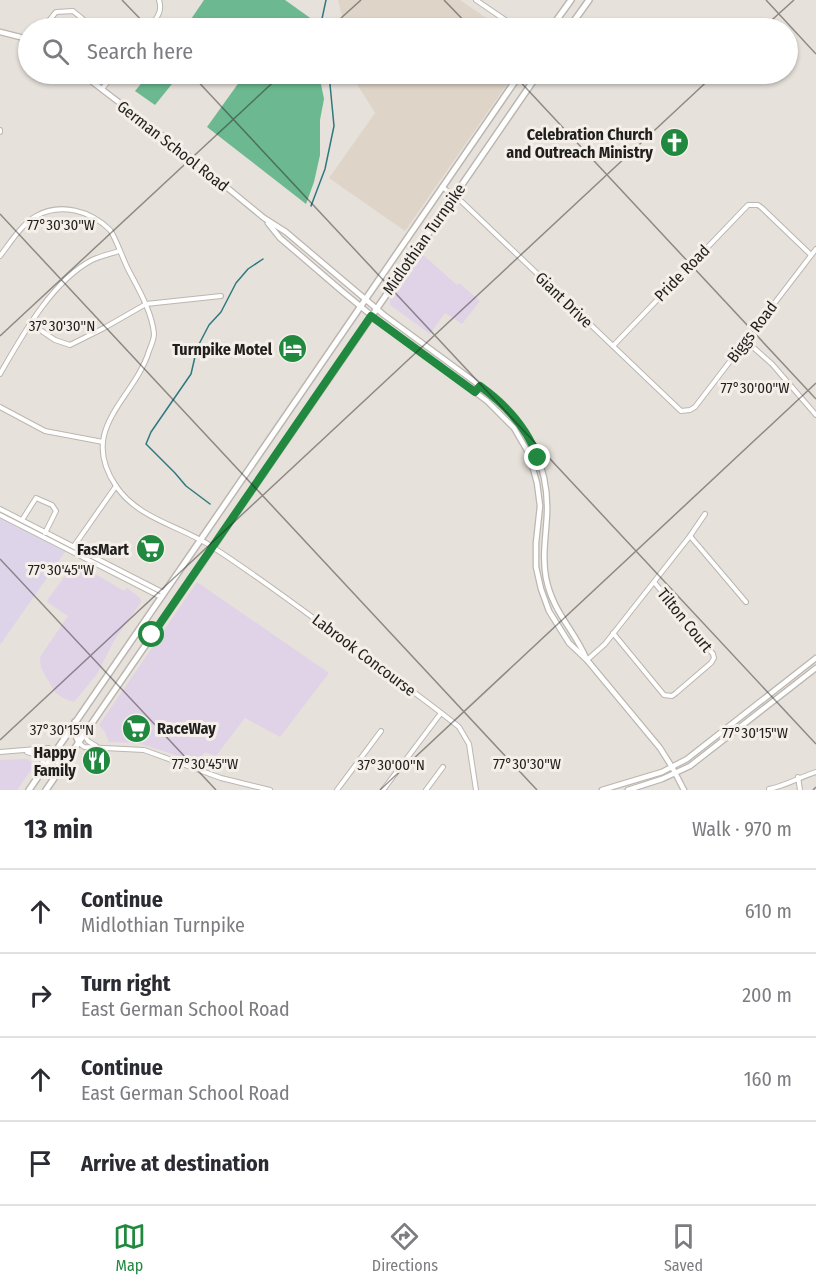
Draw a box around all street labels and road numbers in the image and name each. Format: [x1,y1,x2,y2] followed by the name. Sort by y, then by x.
[113,97,233,195] street label: German School Road
[379,180,469,298] street label: Midlothian Turnpike
[650,241,714,305] street label: Pride Road
[531,268,597,332] street label: Giant Drive
[723,298,781,366] street label: Biggs Road
[653,584,717,656] street label: Tilton Court
[309,610,420,700] street label: Labrook Concourse

